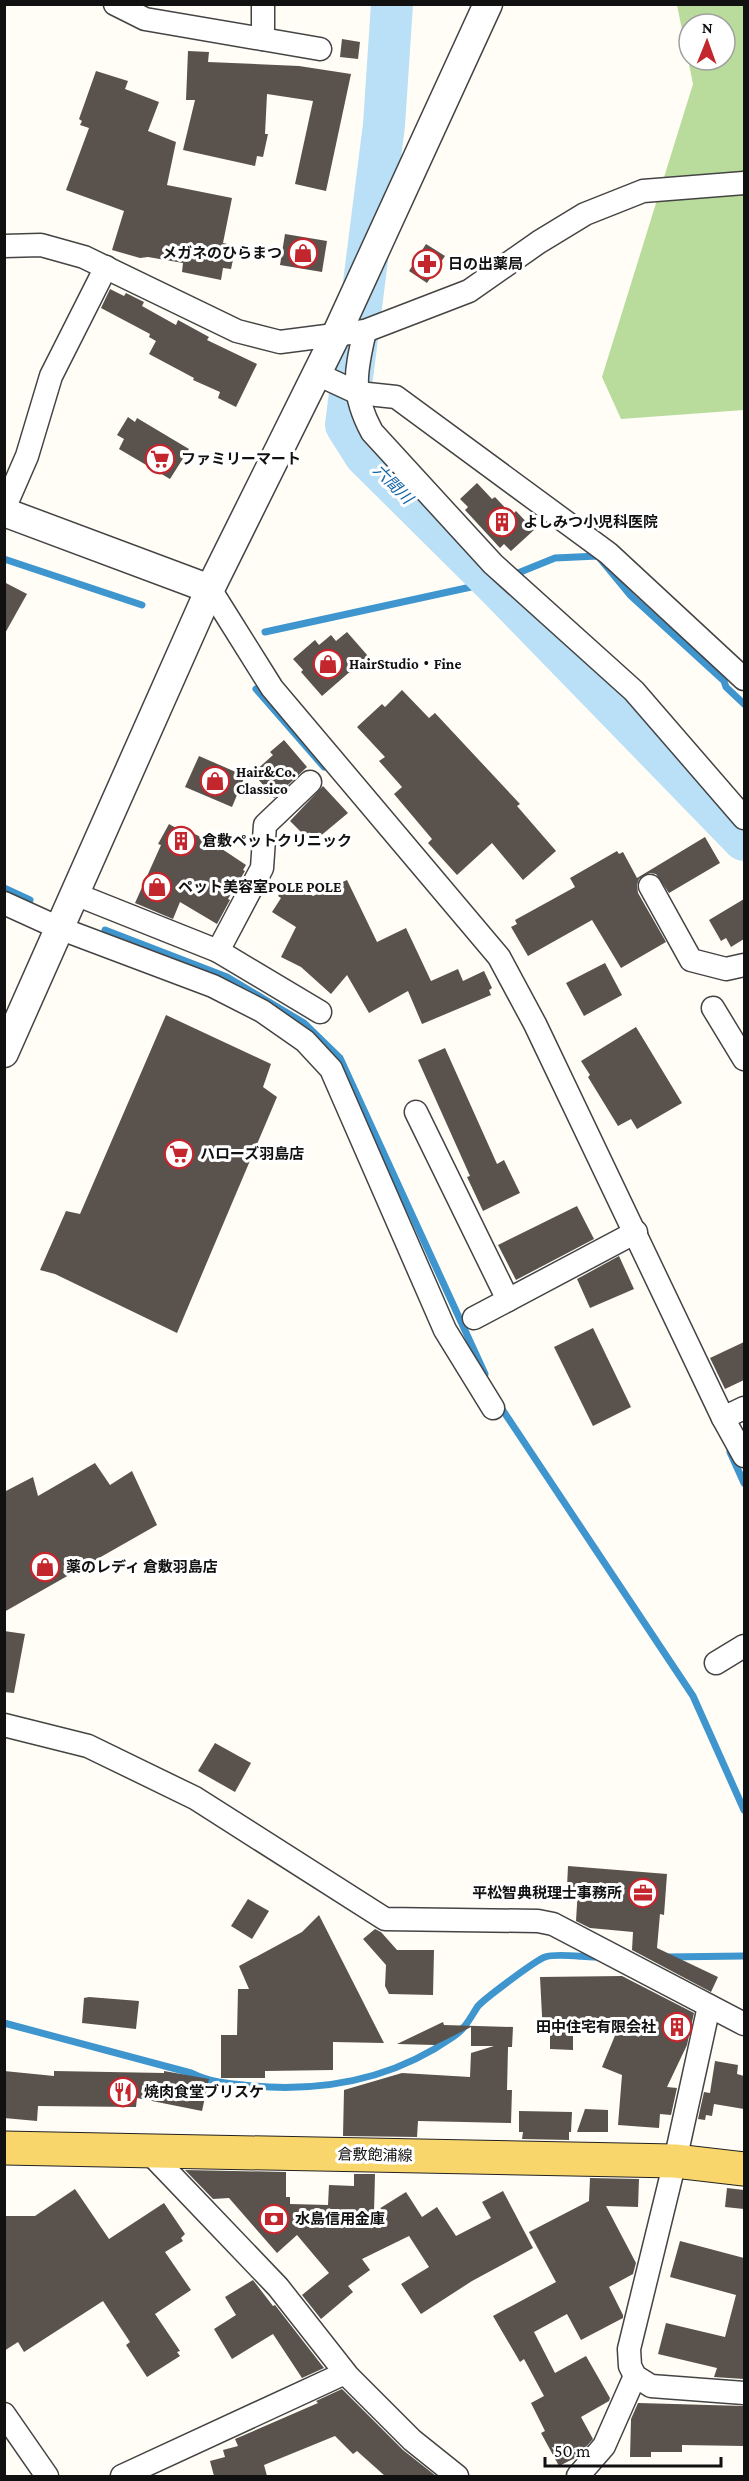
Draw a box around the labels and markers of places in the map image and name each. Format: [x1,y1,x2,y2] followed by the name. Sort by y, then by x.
[287,237,319,269] shop icon: メガネのひらまつ
[162,245,282,261] place label: メガネのひらまつ
[411,248,443,280] pharmacy icon: 日の出薬局
[448,256,523,272] place label: 日の出薬局
[144,443,176,475] supermarket icon: ファミリーマート
[181,451,301,467] place label: ファミリーマート
[486,506,518,538] building icon: よしみつ小児科医院
[523,514,658,530] place label: よしみつ小児科医院
[312,648,344,680] shop icon: HairStudio・Fine
[349,656,461,672] place label: HairStudio・Fine
[236,764,296,797] place label: Hair&Co. Classico
[199,765,231,797] shop icon: Hair&Co. Classico
[165,825,197,857] building icon: 倉敷ペットクリニック
[202,832,352,849] place label: 倉敷ペットクリニック
[141,871,173,903] shop icon: ペット美容室POLE POLE
[178,879,342,895] place label: ペット美容室POLE POLE
[163,1138,195,1170] supermarket icon: ハローズ羽島店
[200,1145,304,1162] place label: ハローズ羽島店
[29,1551,61,1583] shop icon: 薬のレディ 倉敷羽島店
[66,1558,218,1575] place label: 薬のレディ 倉敷羽島店
[627,1877,659,1909] office icon: 平松智典税理士事務所
[472,1885,622,1901] place label: 平松智典税理士事務所
[661,2011,693,2043] building icon: 田中住宅有限会社
[536,2018,656,2035] place label: 田中住宅有限会社
[107,2076,139,2108] restaurant icon: 焼肉食堂ブリスケ
[144,2083,264,2100] place label: 焼肉食堂ブリスケ
[258,2203,290,2235] bank icon: 水島信用金庫
[295,2210,385,2227] place label: 水島信用金庫

